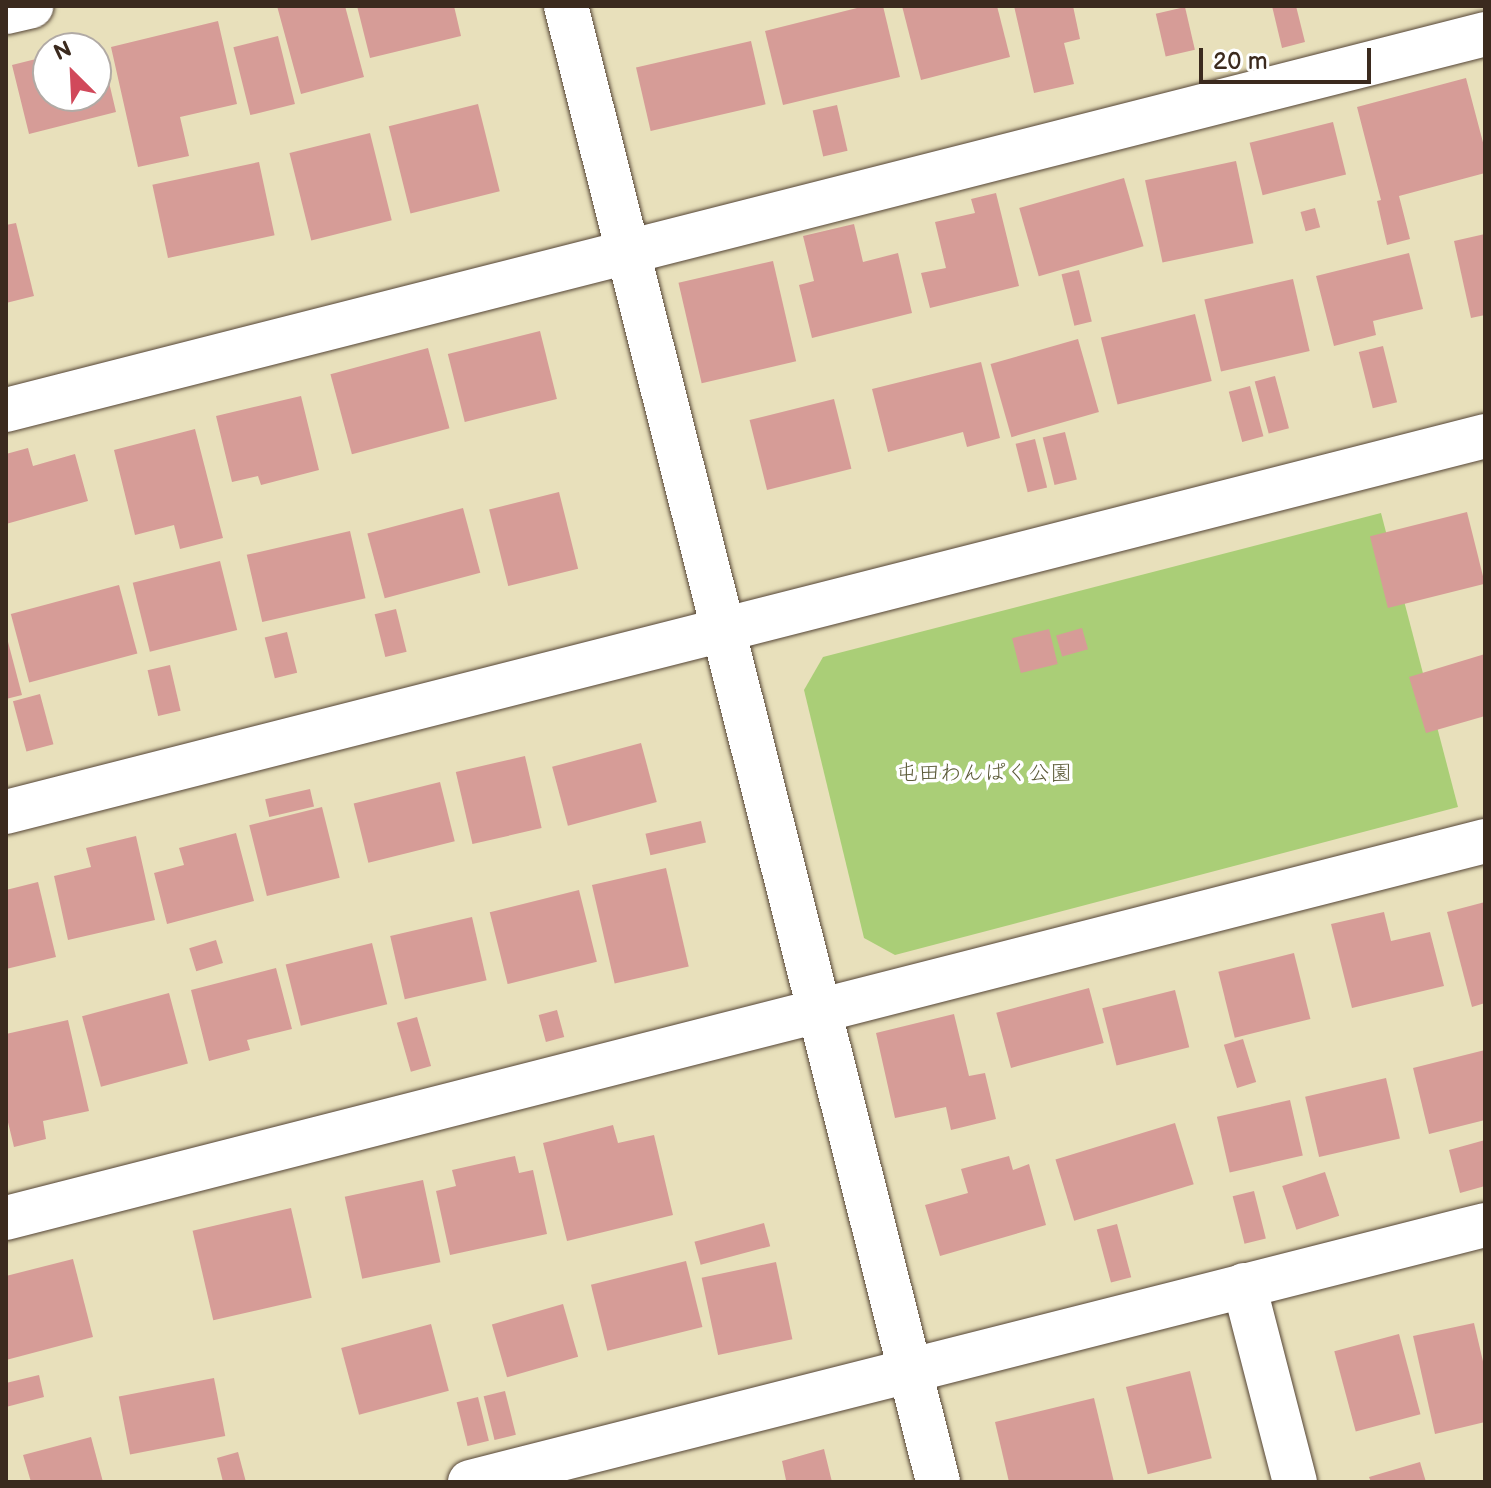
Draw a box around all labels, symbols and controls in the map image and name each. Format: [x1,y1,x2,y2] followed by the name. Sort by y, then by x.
[32,32,112,112] north arrow
[1203,32,1375,82] scale bar
[50,36,76,67] text: N
[1213,47,1268,76] text: 20 m
[896,761,1072,787] park label: 屯田わんぱく公園

